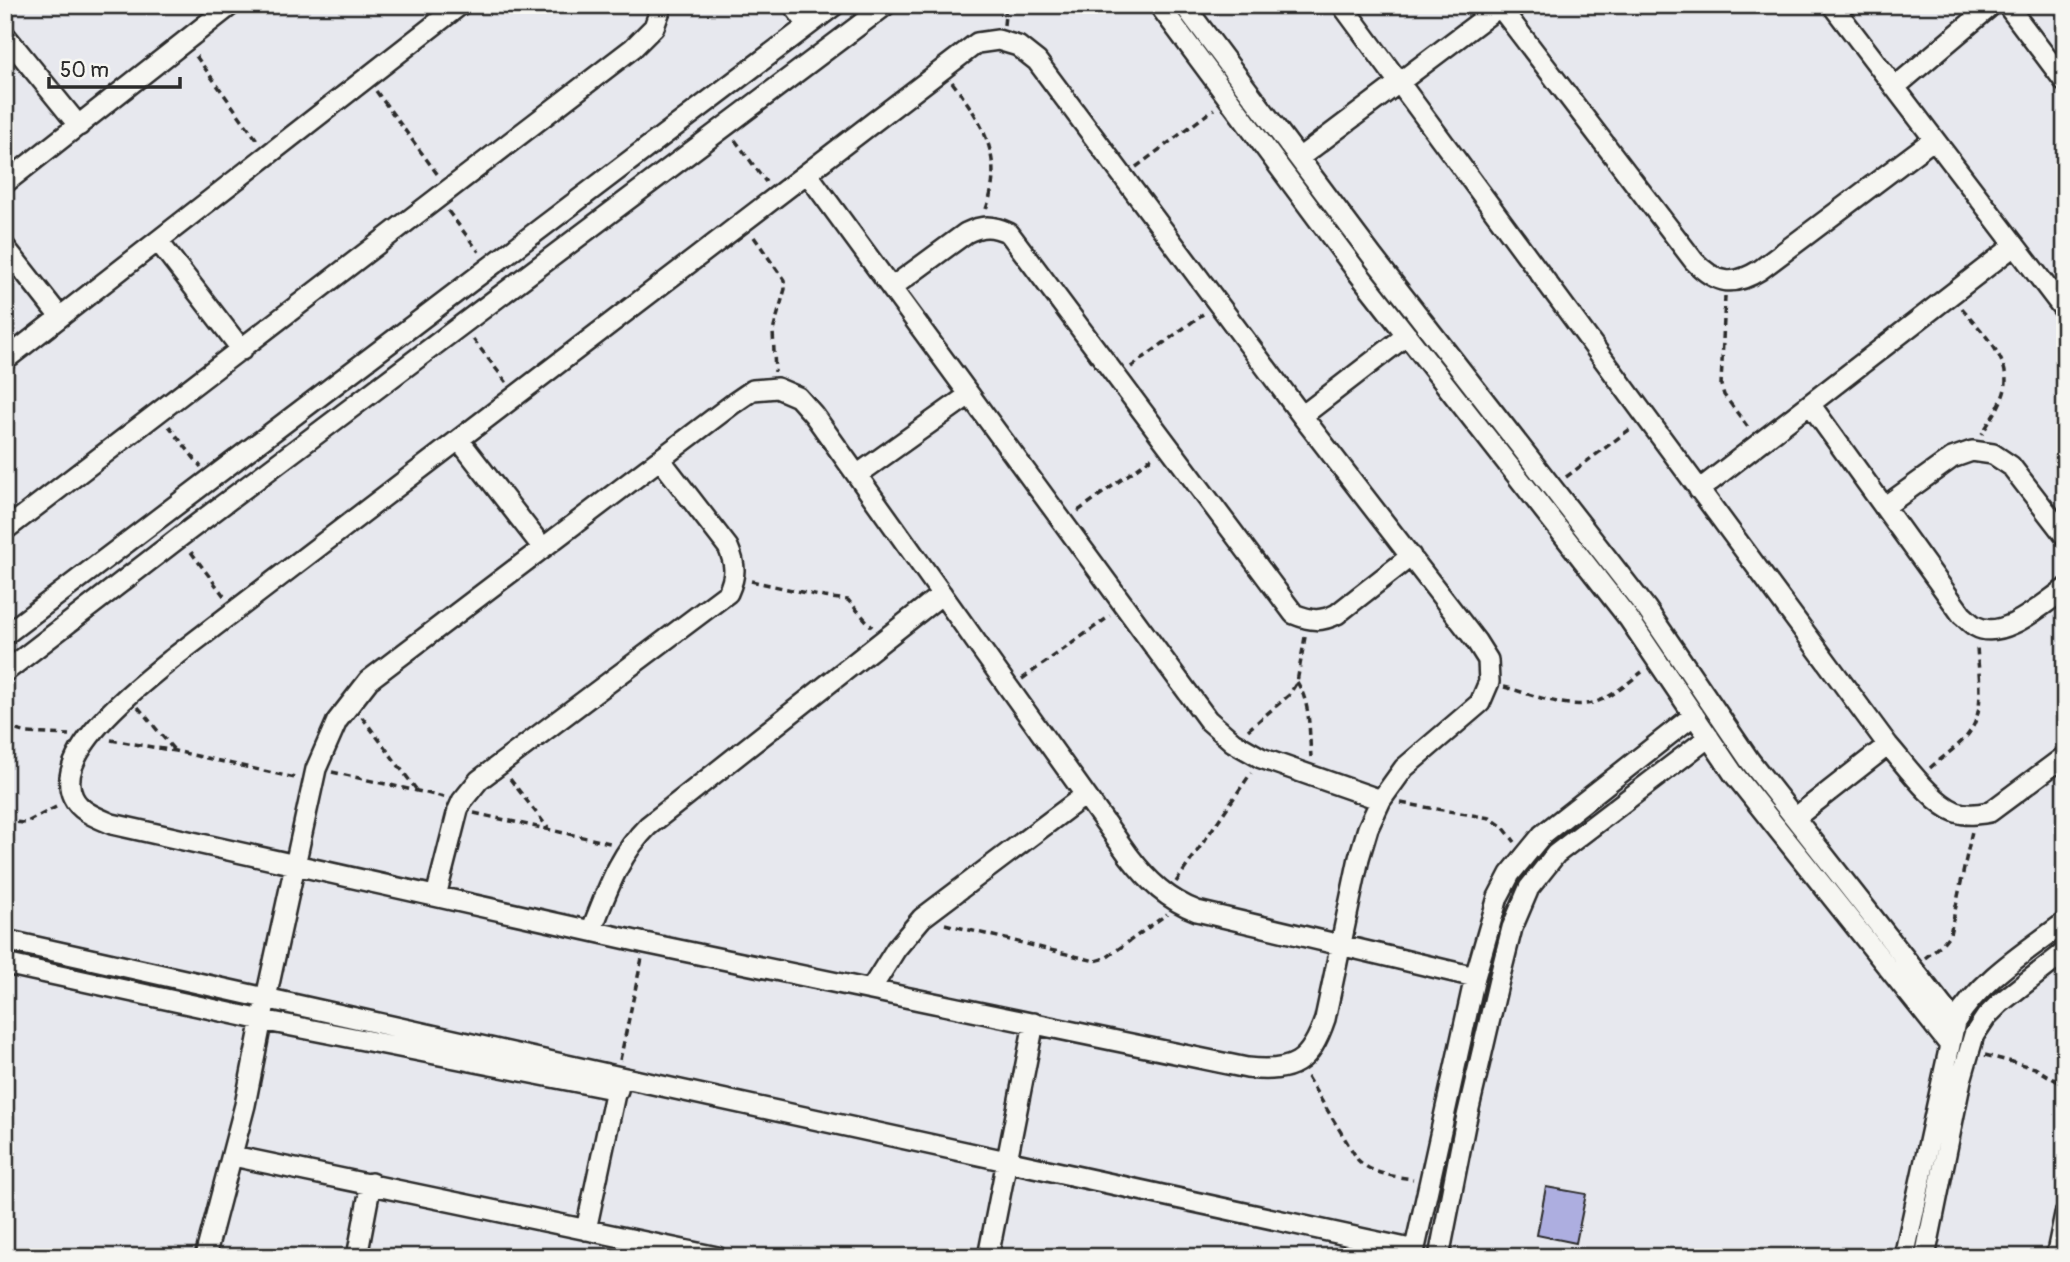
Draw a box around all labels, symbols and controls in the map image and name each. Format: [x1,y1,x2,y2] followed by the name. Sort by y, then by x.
[49,46,180,90] scale bar
[60,57,109,84] text: 50 m

